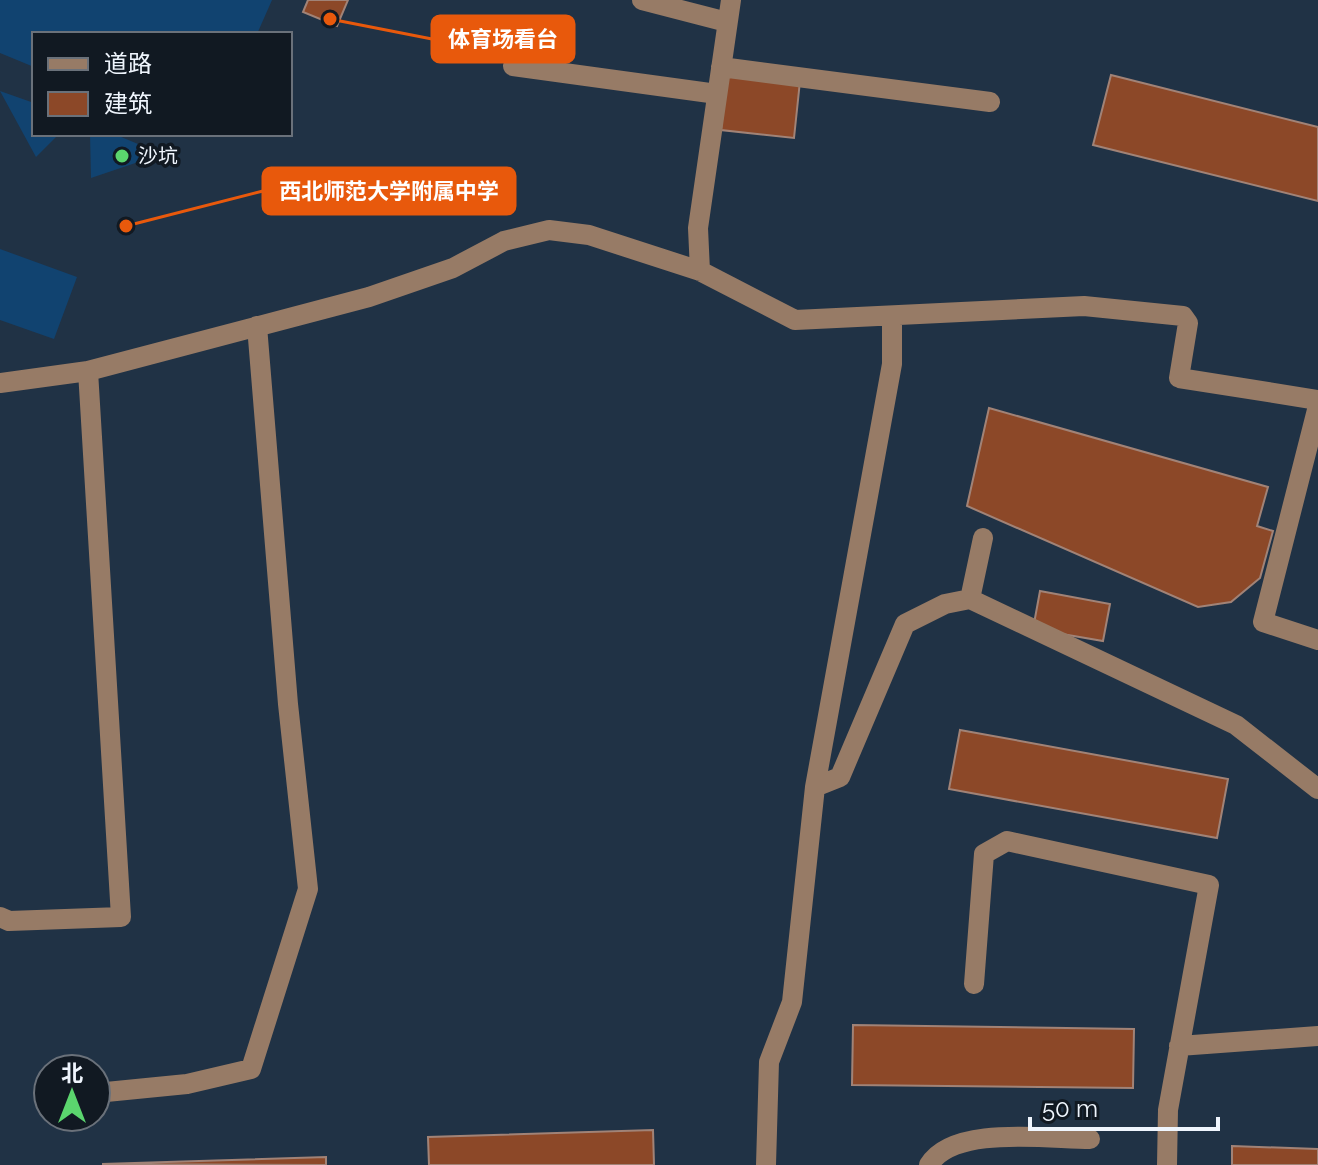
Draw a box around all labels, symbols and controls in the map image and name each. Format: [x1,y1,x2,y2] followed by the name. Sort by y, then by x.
[432,16,574,62] callout: 体育场看台
[448,26,558,52] text: 体育场看台
[32,32,292,136] legend
[104,49,152,78] text: 道路
[104,89,152,118] text: 建筑
[138,144,178,168] place label: 沙坑
[113,147,131,165] marker: 沙坑
[263,168,515,214] callout: 西北师范大学附属中学
[279,178,499,204] text: 西北师范大学附属中学
[32,1053,112,1133] north arrow
[61,1060,83,1086] text: 北
[1030,1081,1218,1131] scale bar
[1042,1094,1098,1123] text: 50 m

